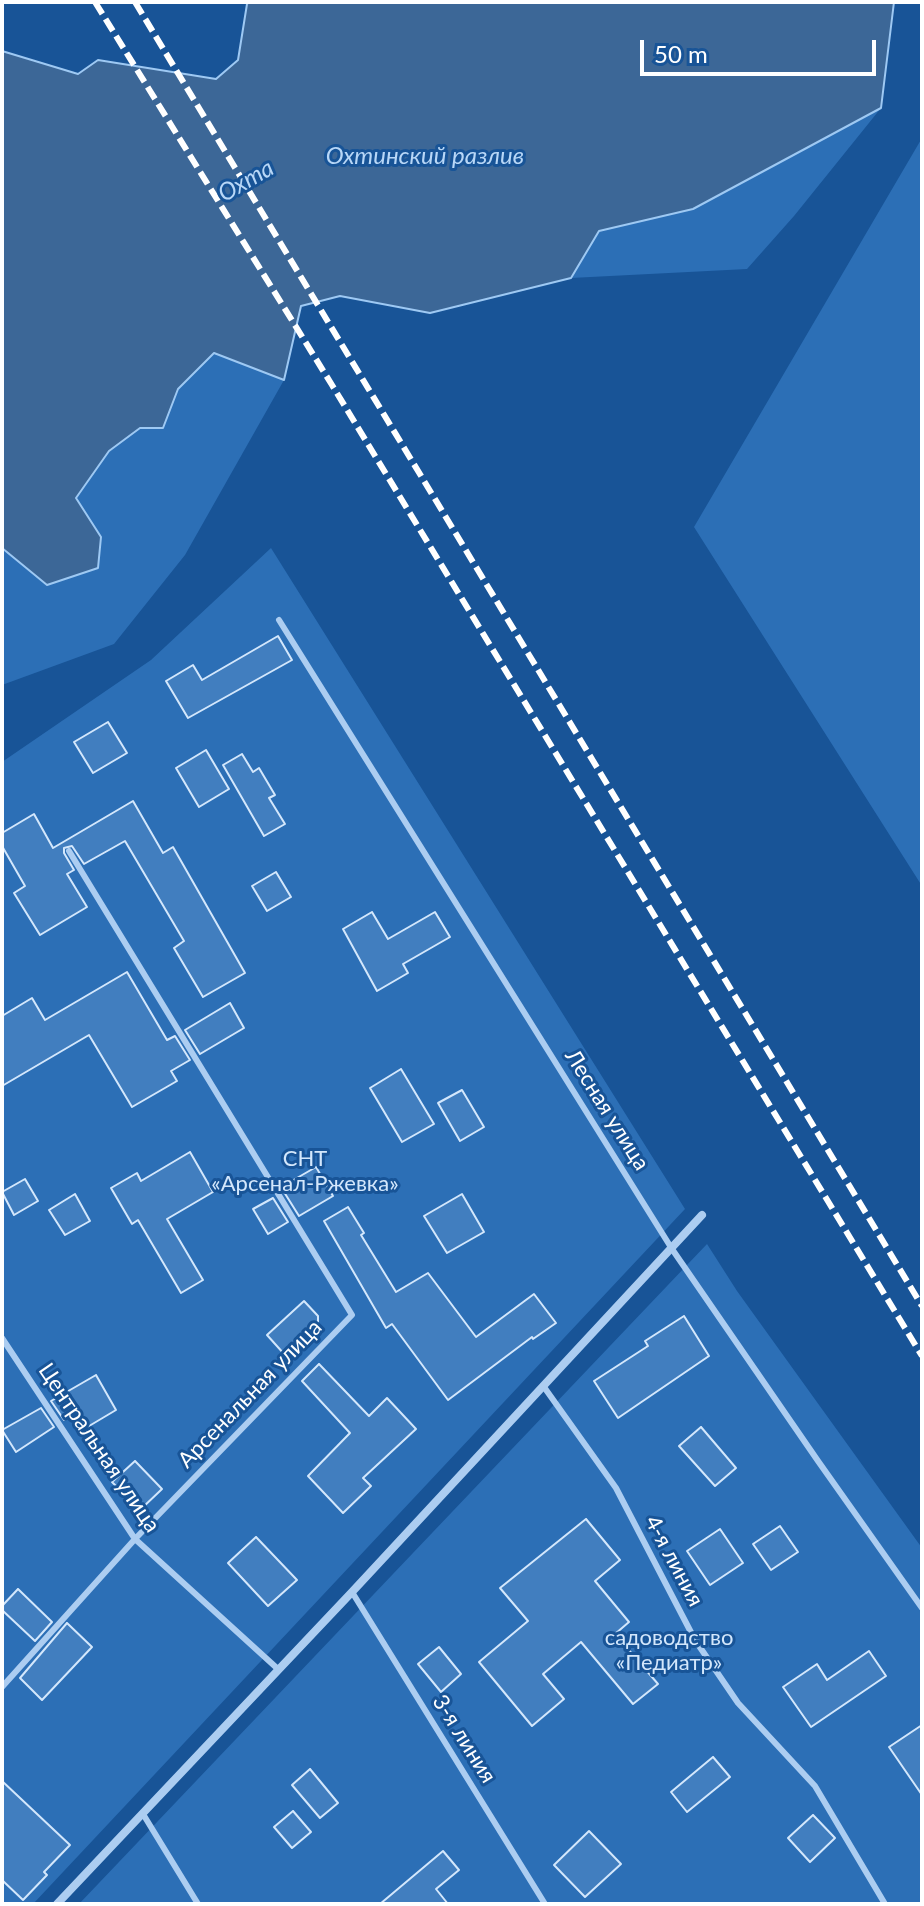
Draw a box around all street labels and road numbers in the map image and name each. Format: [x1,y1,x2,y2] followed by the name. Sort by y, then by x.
[559,1045,655,1175] street label: Лесная улица
[173,1314,327,1474] street label: Арсенальная улица
[33,1358,165,1538] street label: Центральная улица
[639,1511,709,1611] street label: 4-я линия
[427,1690,501,1788] street label: 3-я линия

